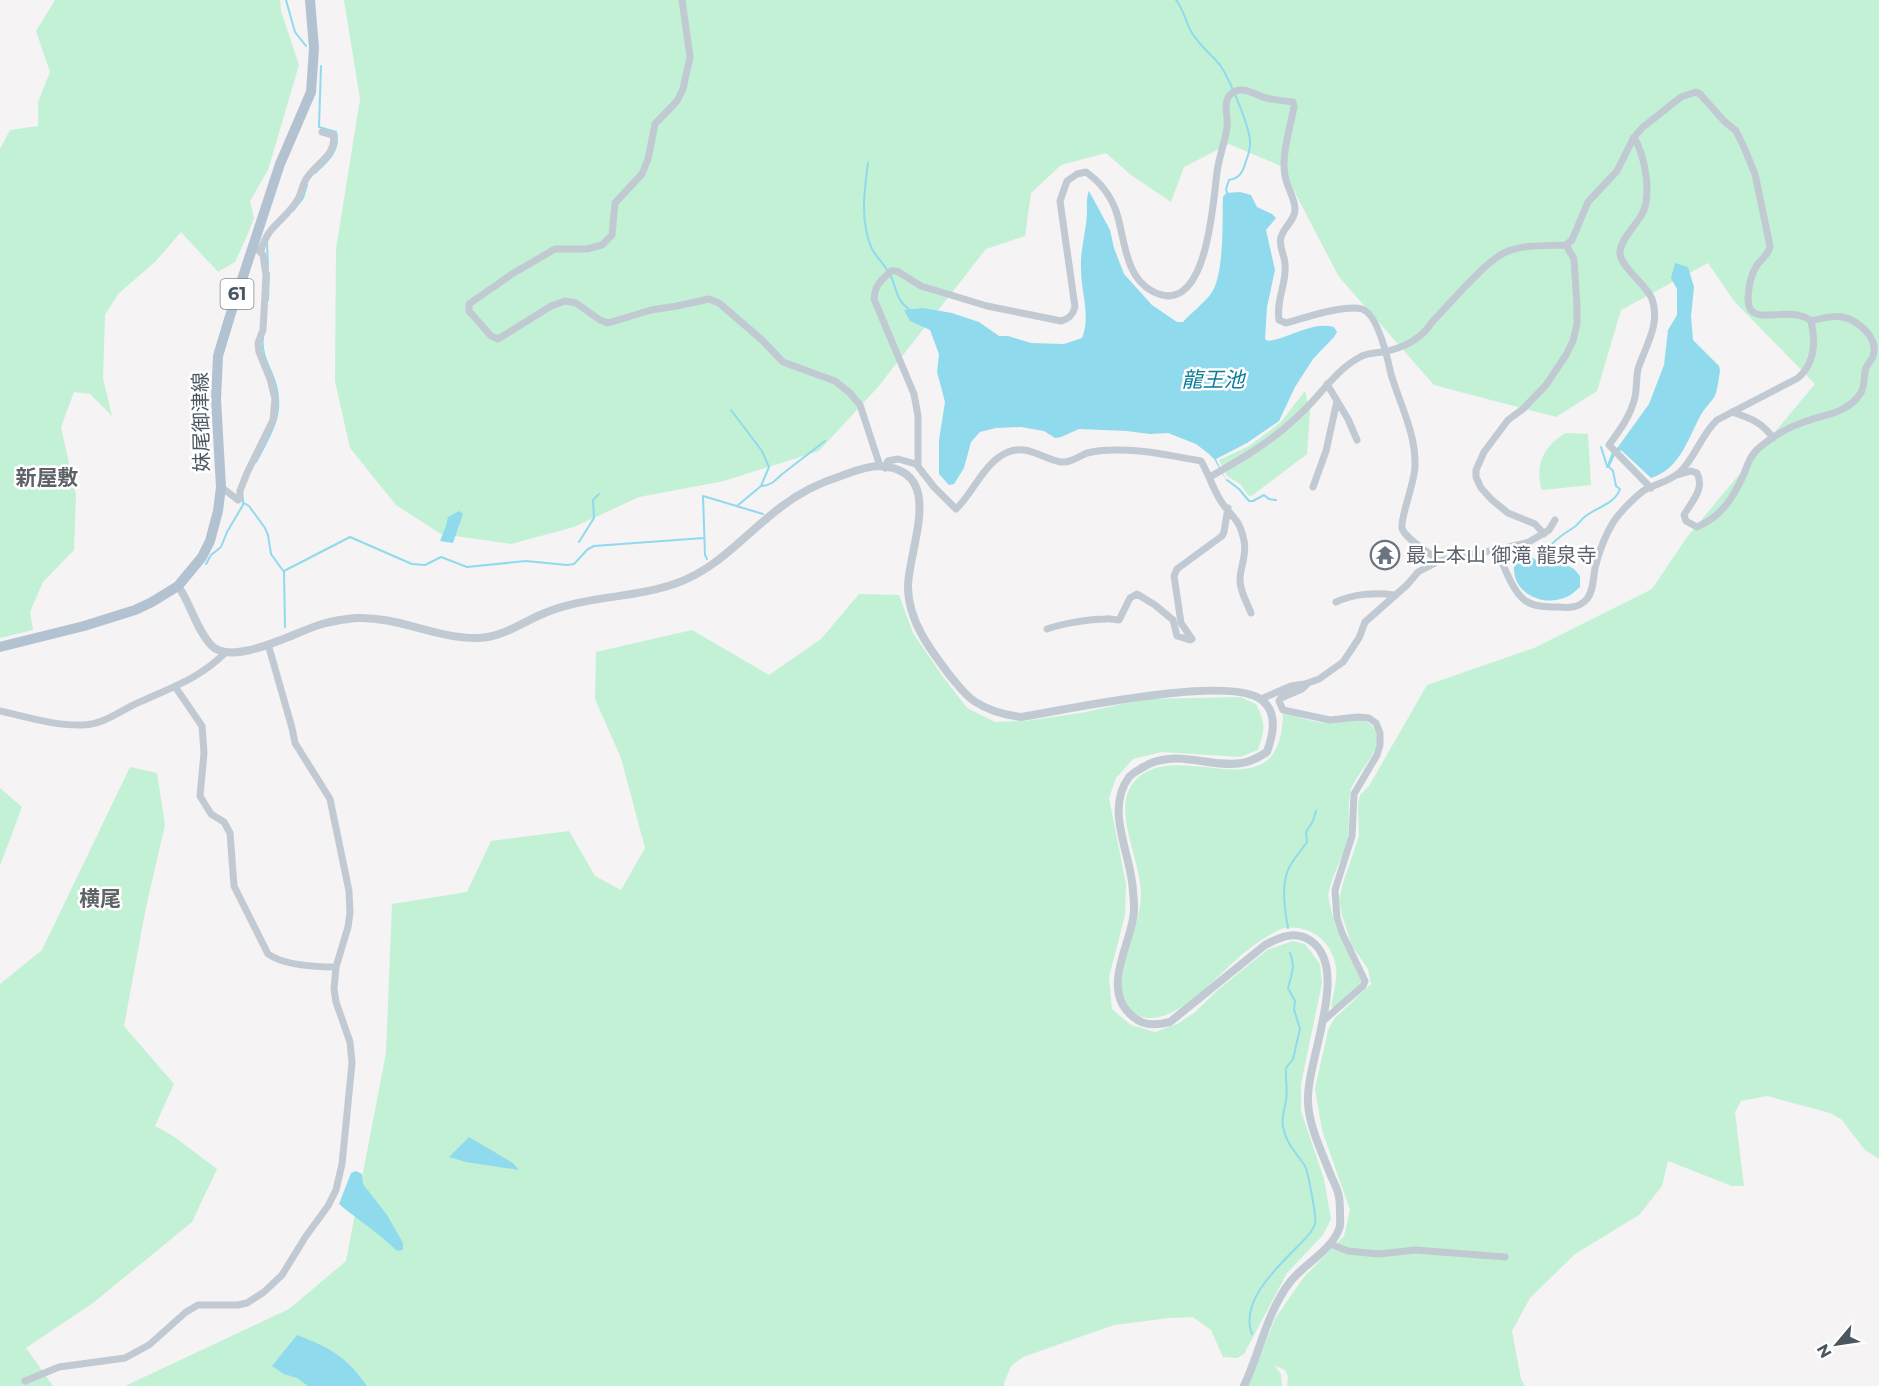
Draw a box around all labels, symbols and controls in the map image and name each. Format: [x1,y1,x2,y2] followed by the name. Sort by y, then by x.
[220,279,254,309] road number: 61
[1182,367,1246,392] water label: 龍王池
[188,372,214,472] street label: 妹尾御津線
[16,465,79,490] district label: 新屋敷
[1369,539,1401,571] temple icon: 最上本山 御滝 龍泉寺
[1406,543,1596,567] place label: 最上本山 御滝 龍泉寺
[79,886,121,911] district label: 横尾
[1807,1314,1867,1374] north arrow
[1813,1341,1836,1361] text: N

